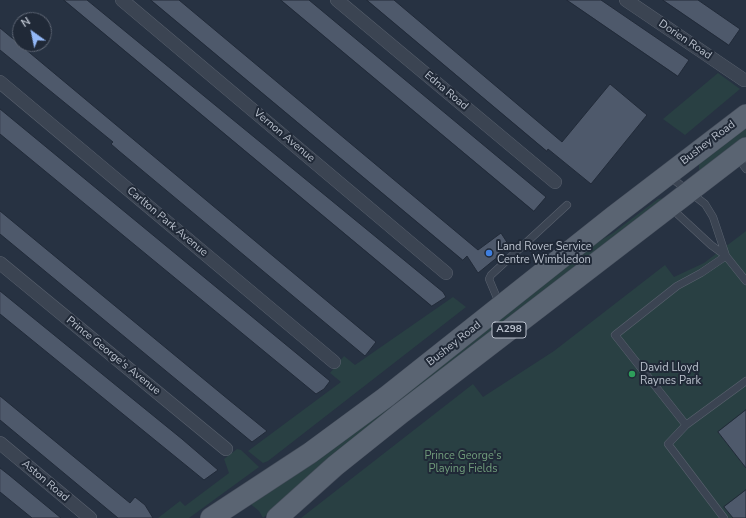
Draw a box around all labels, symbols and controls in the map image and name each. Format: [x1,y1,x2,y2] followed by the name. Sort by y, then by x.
[12,12,52,52] north arrow
[18,14,33,31] text: N
[656,17,714,63] street label: Dorien Road
[421,69,471,113] street label: Edna Road
[251,107,317,165] street label: Vernon Avenue
[678,118,738,168] street label: Bushey Road
[124,184,210,260] street label: Carlton Park Avenue
[497,240,592,266] place label: Land Rover Service Centre Wimbledon
[484,248,494,258] marker: Land Rover Service Centre Wimbledon
[63,314,163,398] street label: Prince George's Avenue
[424,319,484,369] street label: Bushey Road
[492,322,526,338] road number: A298
[640,361,701,387] place label: David Lloyd Raynes Park
[627,369,637,379] marker: David Lloyd Raynes Park
[424,449,502,475] park label: Prince George's Playing Fields
[19,457,71,505] street label: Aston Road

